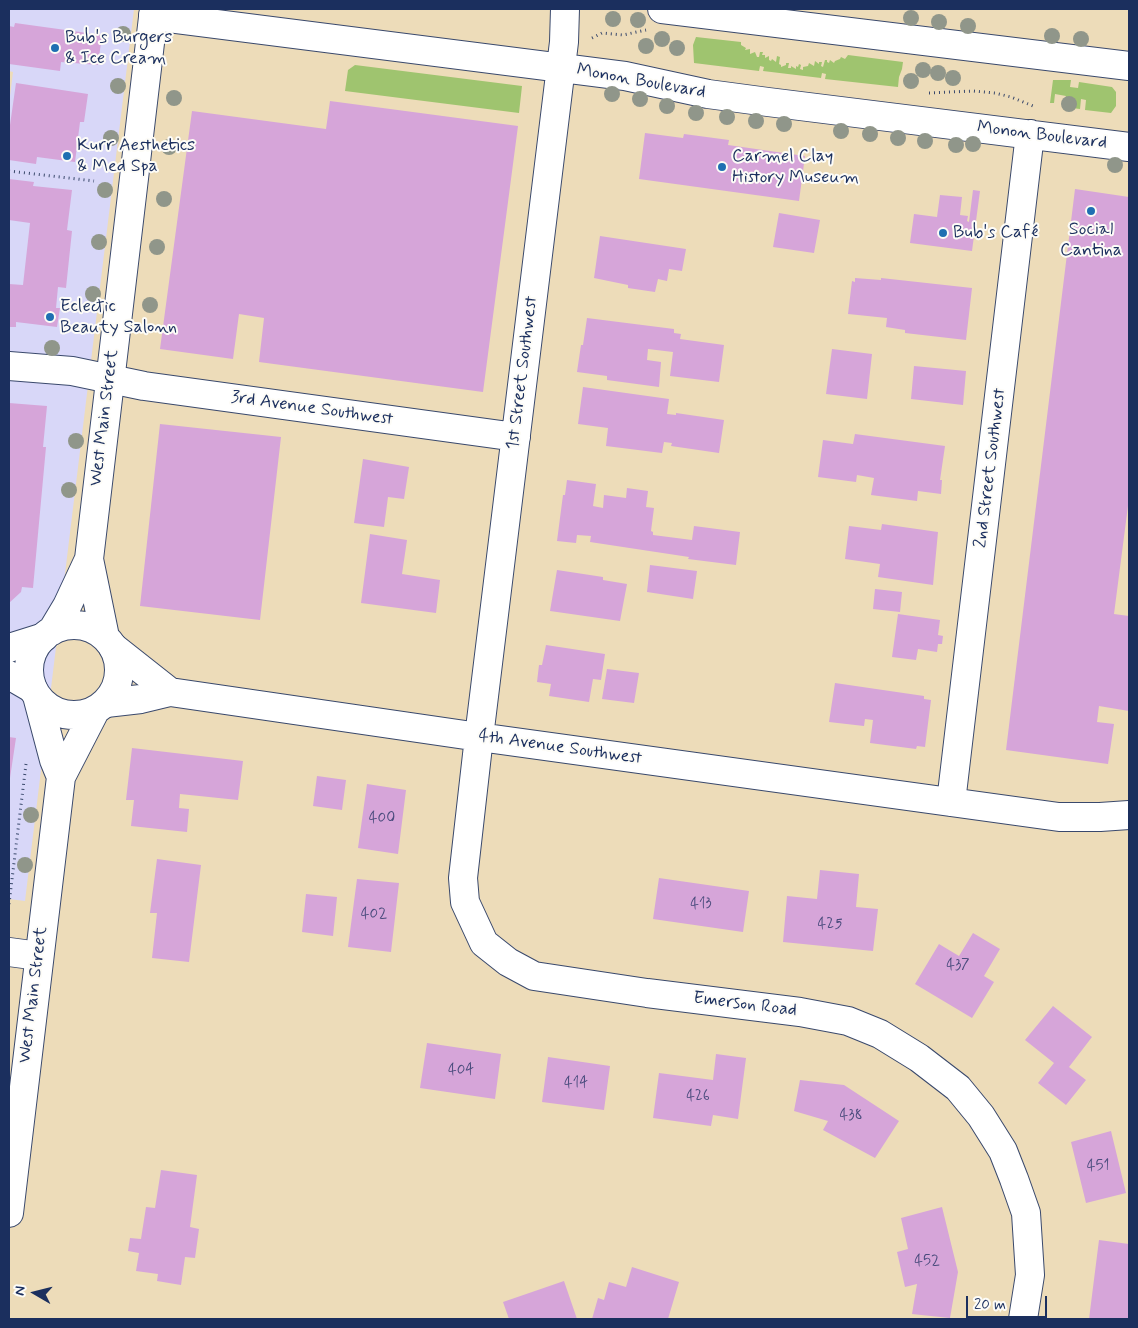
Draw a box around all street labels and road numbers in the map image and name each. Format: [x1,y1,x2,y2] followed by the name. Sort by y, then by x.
[575,60,707,104] street label: Monon Boulevard
[976,117,1108,155] street label: Monon Boulevard
[503,295,543,451] street label: 1st Street Southwest
[86,348,124,488] street label: West Main Street
[230,387,394,431] street label: 3rd Avenue Southwest
[970,387,1012,549] street label: 2nd Street Southwest
[477,726,643,770] street label: 4th Avenue Southwest
[15,925,53,1065] street label: West Main Street
[692,988,798,1022] street label: Emerson Road

